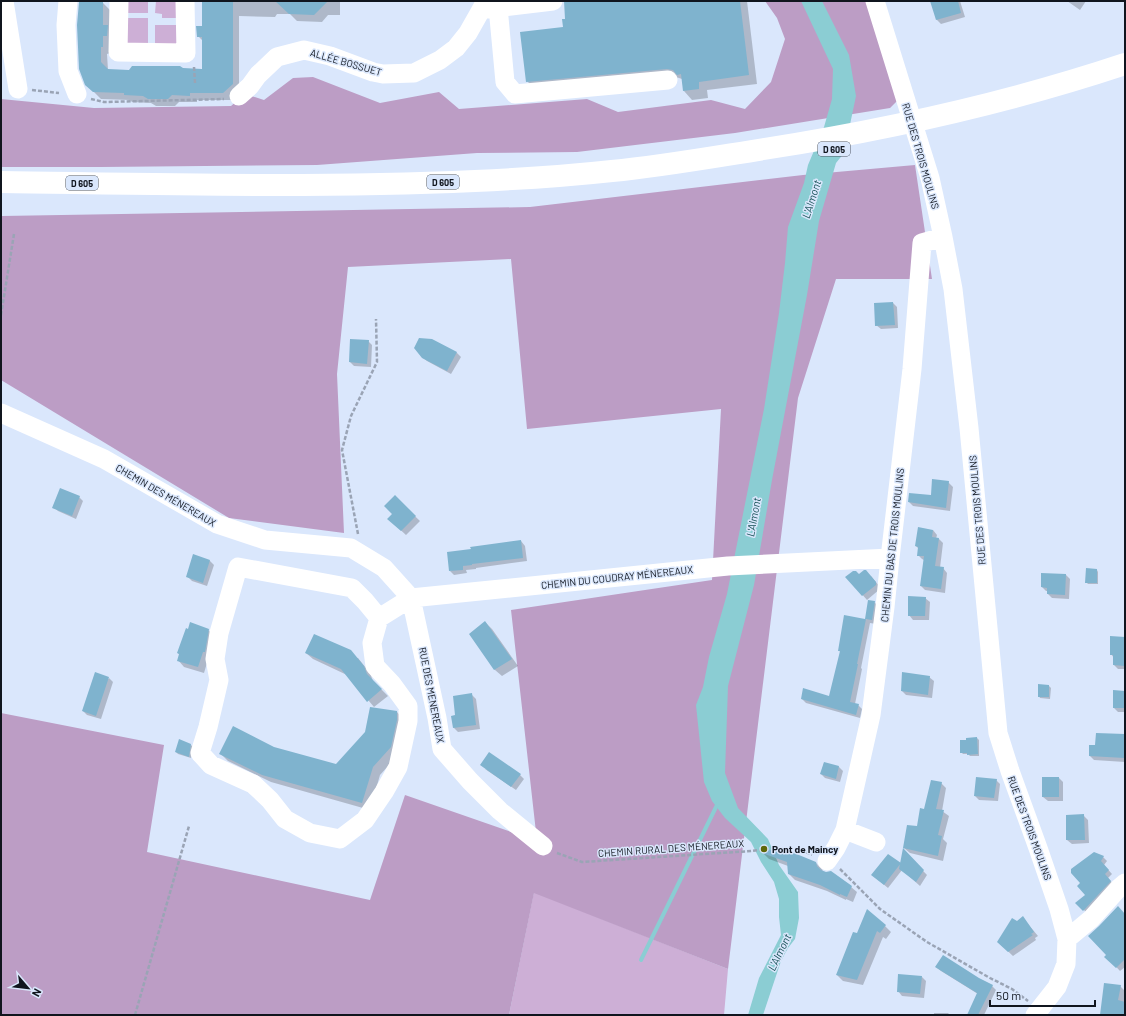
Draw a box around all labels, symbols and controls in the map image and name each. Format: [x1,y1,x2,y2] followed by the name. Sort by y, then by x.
[309,46,383,78] street label: ALLÉE BOSSUET
[900,102,942,211] street label: RUE DES TROIS MOULINS
[818,142,850,156] road number: D 605
[427,175,459,189] road number: D 605
[66,176,98,190] road number: D 605
[799,178,823,220] water label: L'Almont
[966,455,988,565] street label: RUE DES TROIS MOULINS
[114,461,218,529] street label: CHEMIN DES MÉNEREAUX
[878,467,906,623] street label: CHEMIN DU BAS DE TROIS MOULINS
[743,496,763,538] water label: L'Almont
[540,563,694,591] street label: CHEMIN DU COUDRAY MÉNEREAUX
[417,646,447,744] street label: RUE DES MENEREAUX
[1006,774,1054,882] street label: RUE DES TROIS MOULINS
[598,837,745,859] street label: CHEMIN RURAL DES MÉNEREAUX
[772,843,838,855] place label: Pont de Maincy
[759,844,769,854] marker: Pont de Maincy
[765,931,794,973] water label: L'Almont
[8,968,48,1008] north arrow
[990,982,1095,1008] scale bar
[30,987,45,999] text: N
[996,988,1021,1002] text: 50 m

